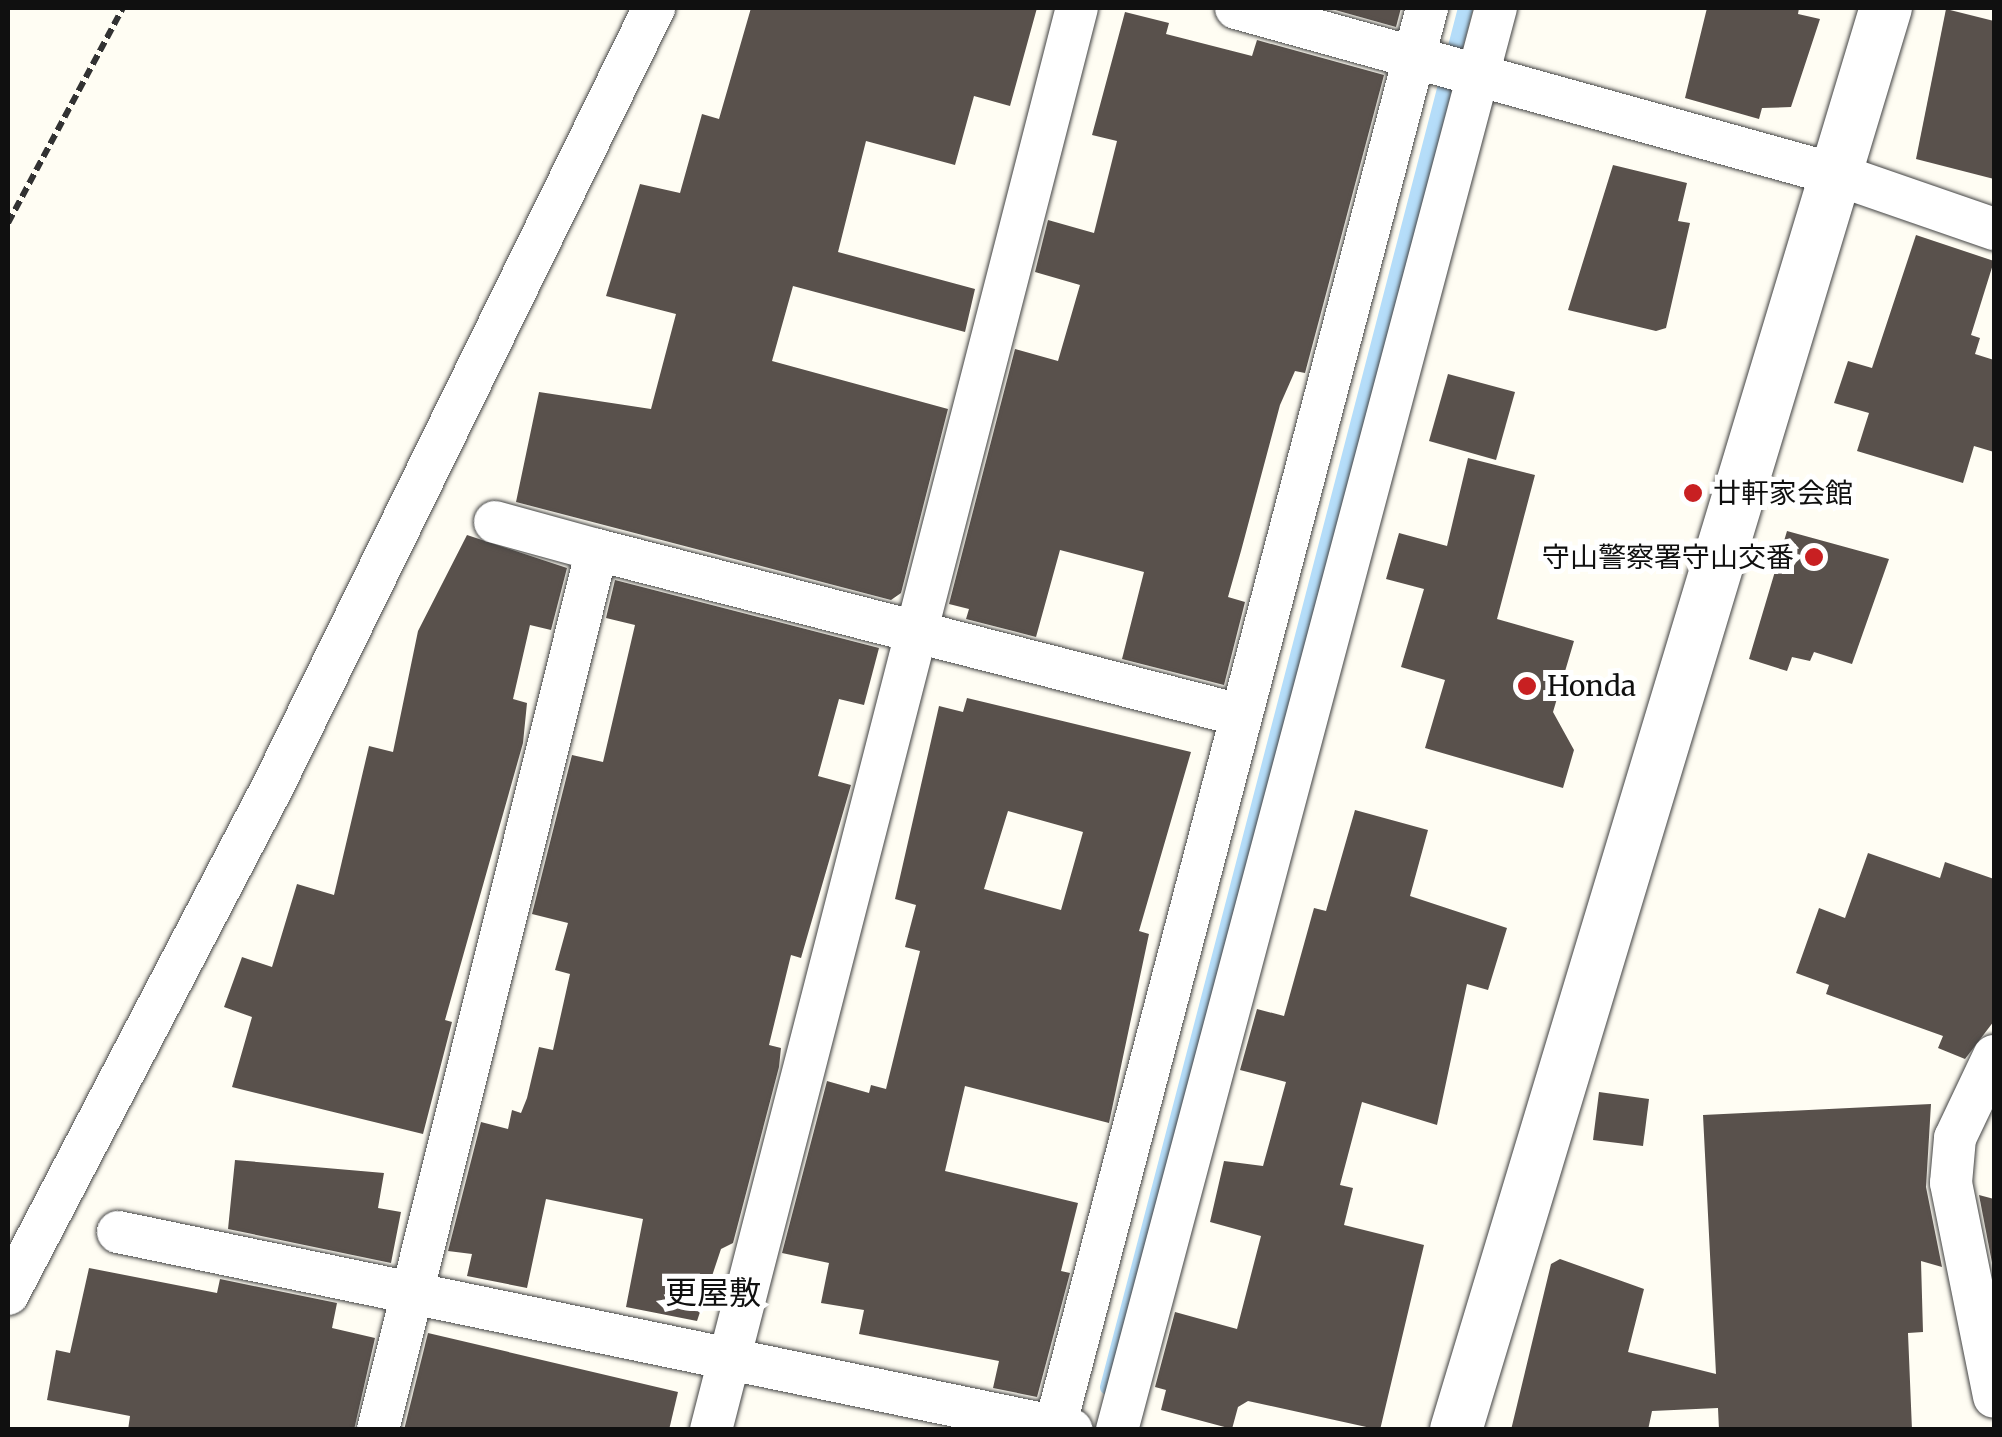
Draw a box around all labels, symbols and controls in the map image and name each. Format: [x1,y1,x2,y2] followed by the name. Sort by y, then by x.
[1713,476,1853,510] place label: 廿軒家会館
[1682,482,1704,504] marker: 廿軒家会館
[1542,540,1794,574] place label: 守山警察署守山交番
[1803,546,1825,568] marker: 守山警察署守山交番
[1547,669,1636,703] place label: Honda
[1516,675,1538,697] marker: Honda
[665,1274,761,1312] district label: 更屋敷

